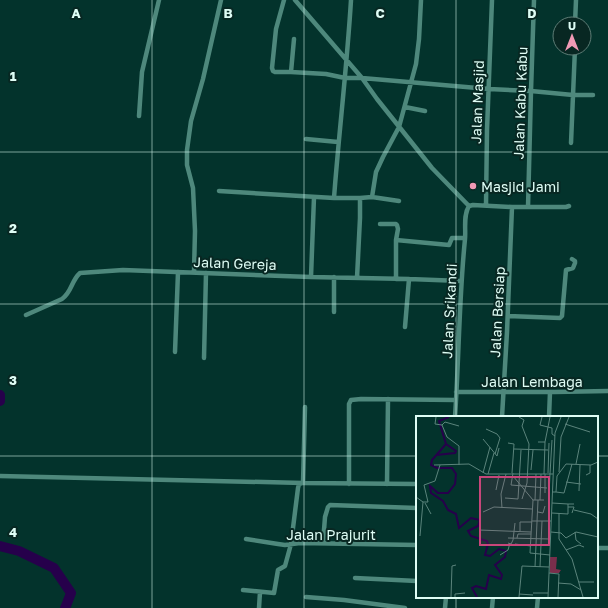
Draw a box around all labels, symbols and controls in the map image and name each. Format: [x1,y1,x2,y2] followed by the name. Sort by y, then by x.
[71,5,81,21] text: A
[223,5,233,21] text: B
[375,5,385,21] text: C
[527,5,537,21] text: D
[552,16,592,56] north arrow
[568,19,576,32] text: U
[510,46,530,160] street label: Jalan Kabu Kabu
[467,60,487,144] street label: Jalan Masjid
[10,68,17,84] text: 1
[481,178,560,195] place label: Masjid Jami
[468,181,478,191] marker: Masjid Jami
[9,220,17,236] text: 2
[193,253,277,273] street label: Jalan Gereja
[438,263,460,359] street label: Jalan Srikandi
[486,266,508,358] street label: Jalan Bersiap
[9,372,17,388] text: 3
[481,373,583,390] street label: Jalan Lembaga
[416,416,598,598] inset map
[9,524,17,540] text: 4
[286,526,376,543] street label: Jalan Prajurit

